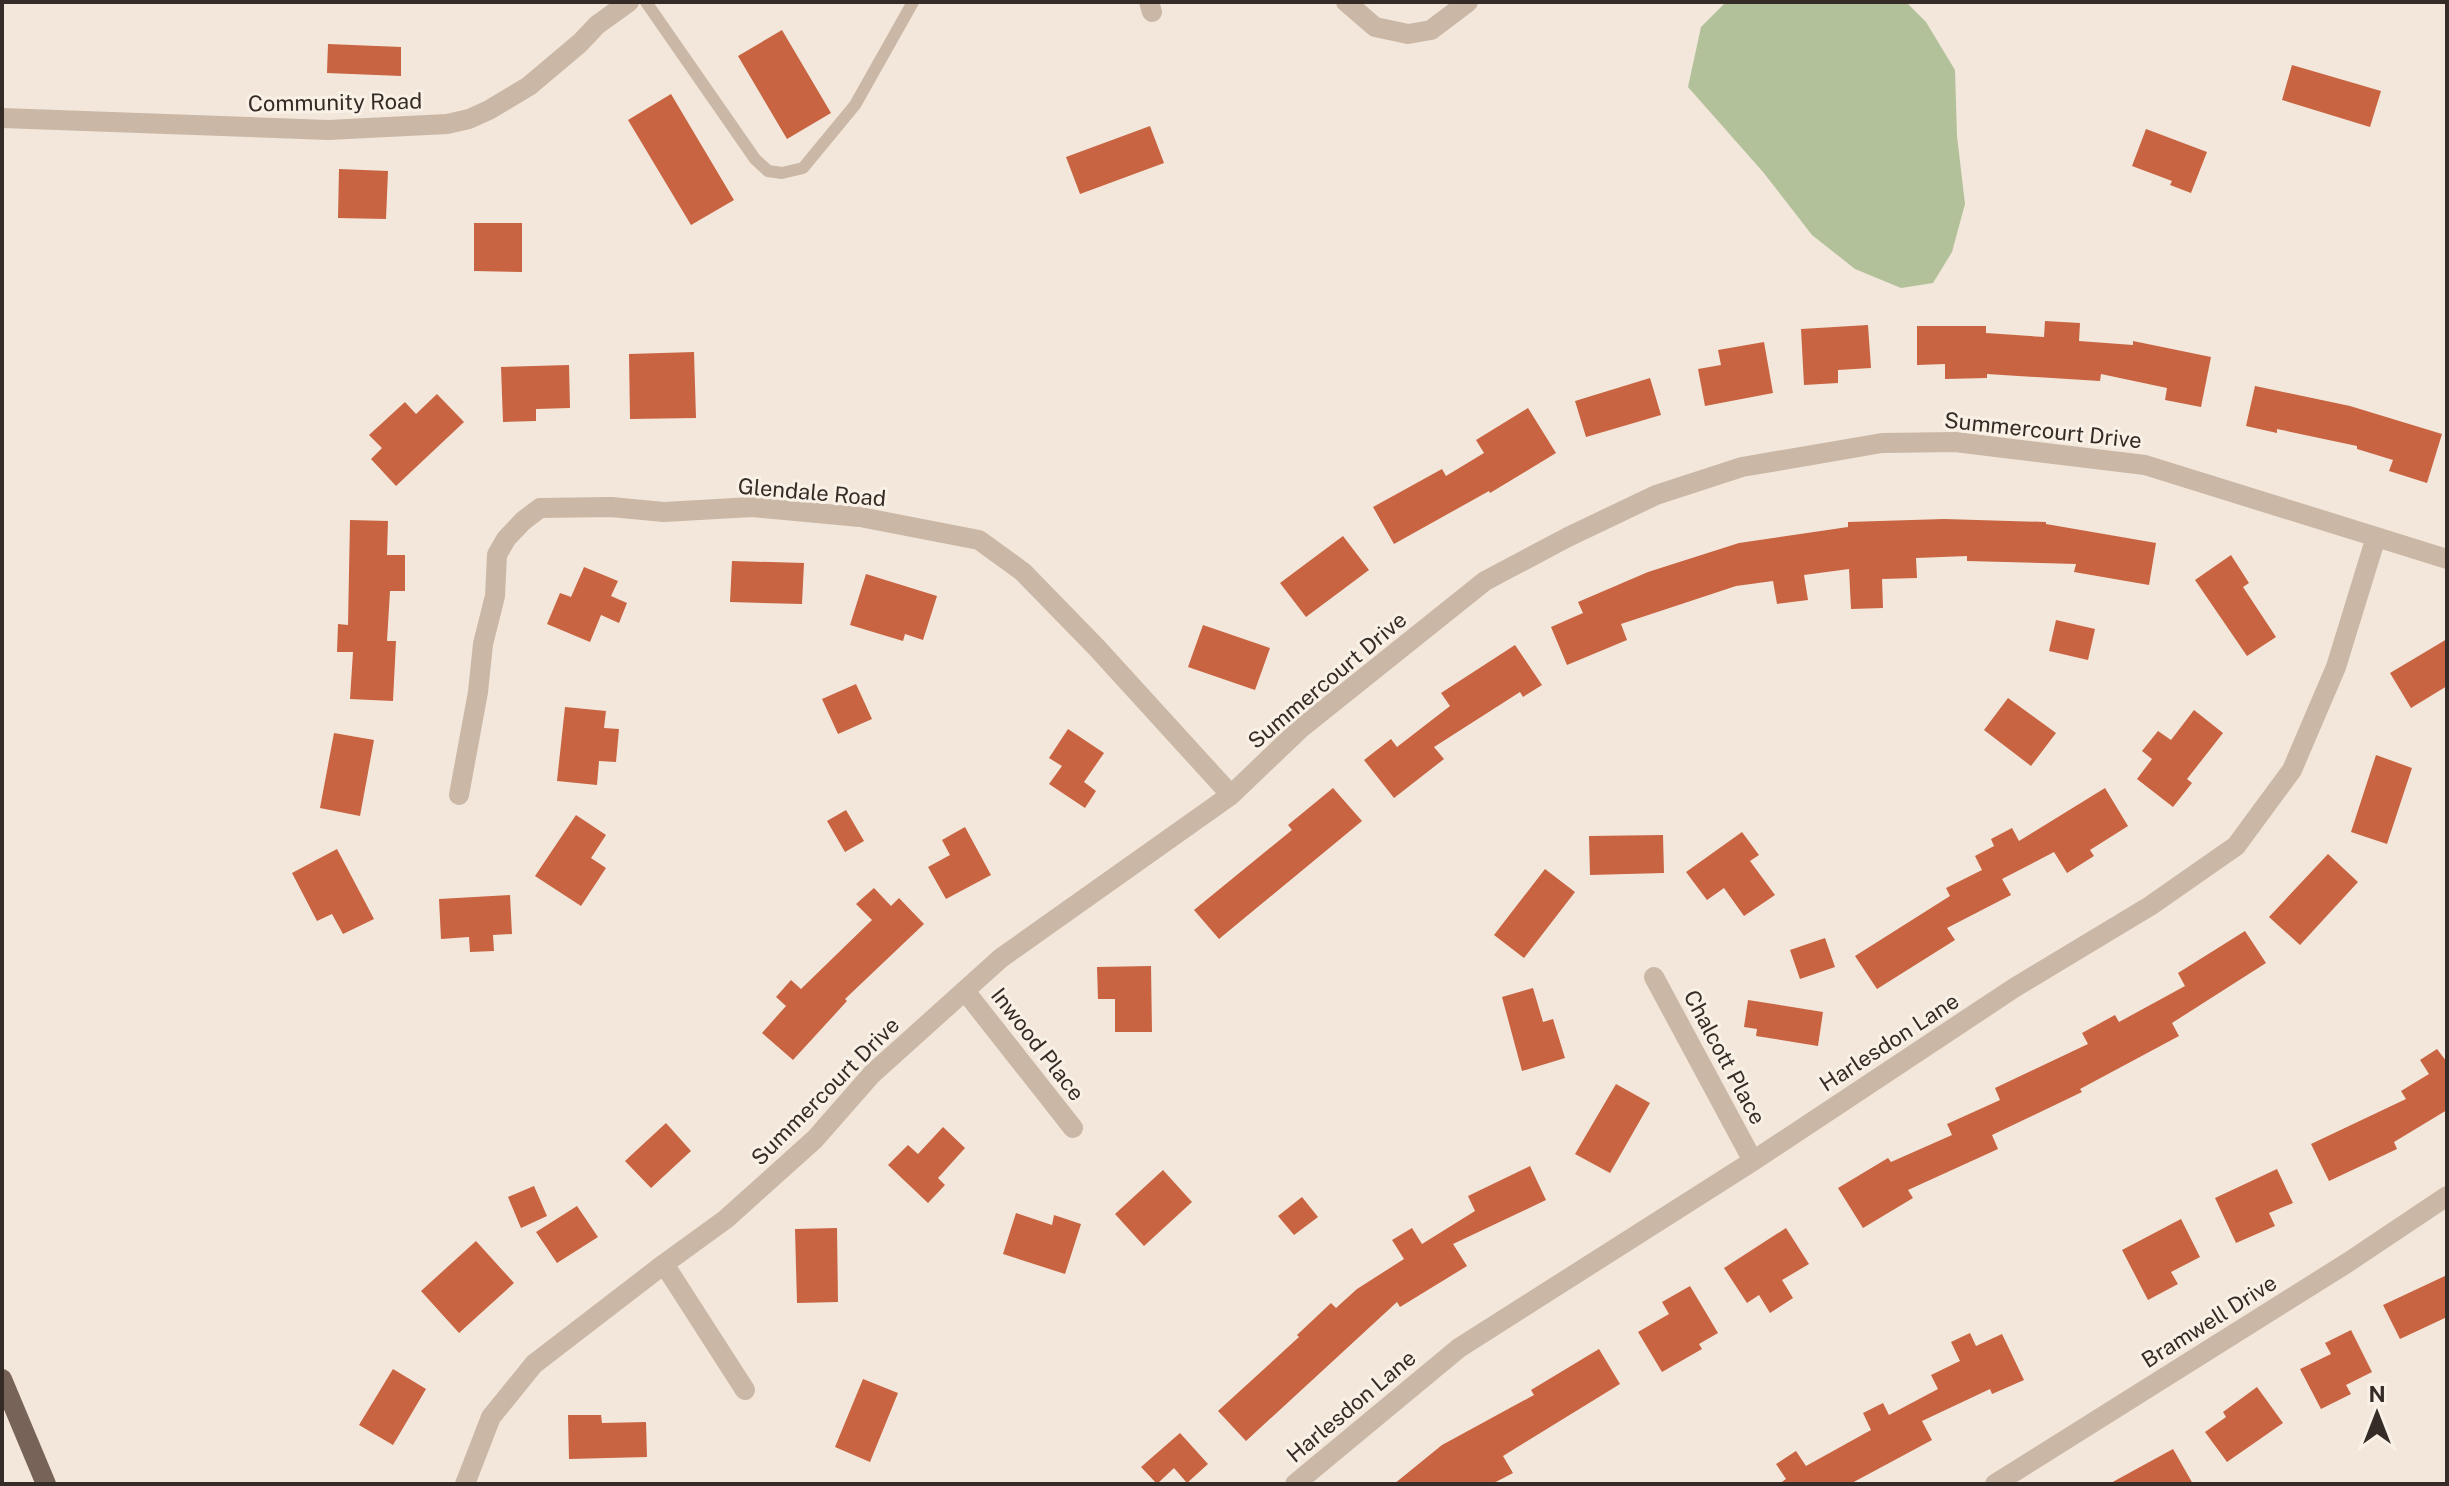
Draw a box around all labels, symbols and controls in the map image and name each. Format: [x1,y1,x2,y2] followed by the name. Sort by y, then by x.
[248,87,422,117] street label: Community Road
[1943,407,2143,453] street label: Summercourt Drive
[737,473,887,511] street label: Glendale Road
[1243,606,1411,754] street label: Summercourt Drive
[986,982,1090,1106] street label: Inwood Place
[1679,985,1771,1129] street label: Chalcott Place
[1815,987,1963,1097] street label: Harlesdon Lane
[746,1012,904,1170] street label: Summercourt Drive
[2137,1269,2281,1373] street label: Bramwell Drive
[1281,1344,1421,1468] street label: Harlesdon Lane
[2337,1374,2417,1454] north arrow
[2368,1381,2386,1407] text: N

